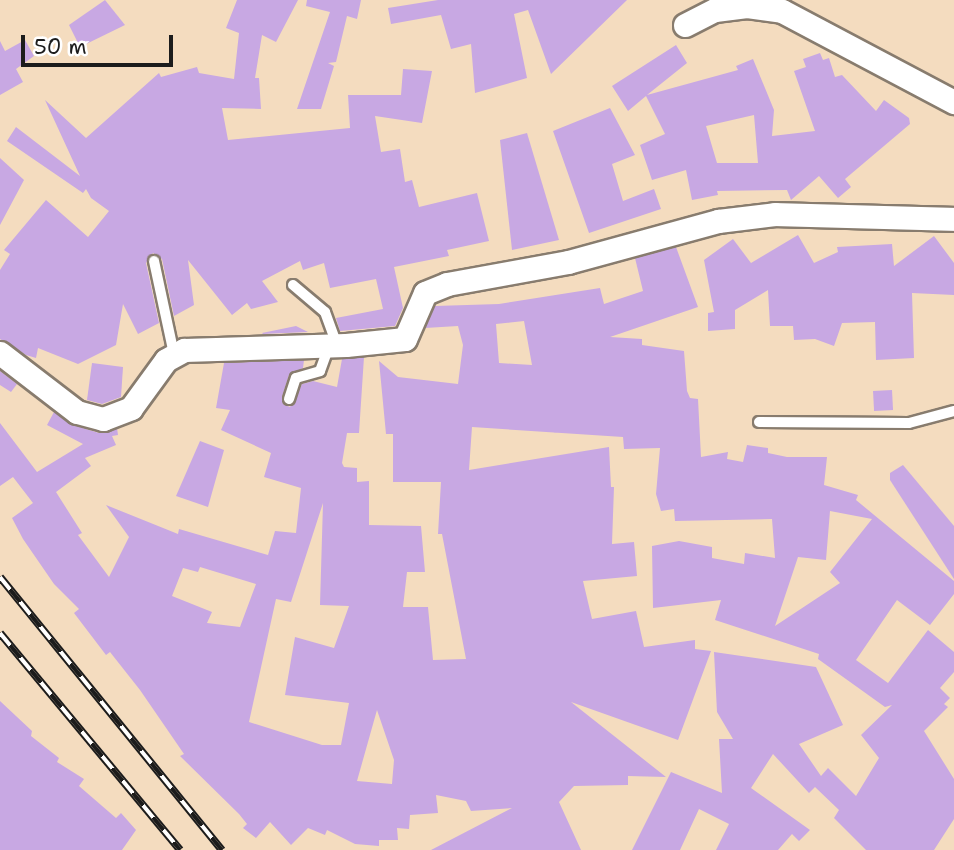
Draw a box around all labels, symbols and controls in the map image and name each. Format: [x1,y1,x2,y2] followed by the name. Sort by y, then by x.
[24,21,177,65] scale bar
[34,33,87,61] text: 50 m

